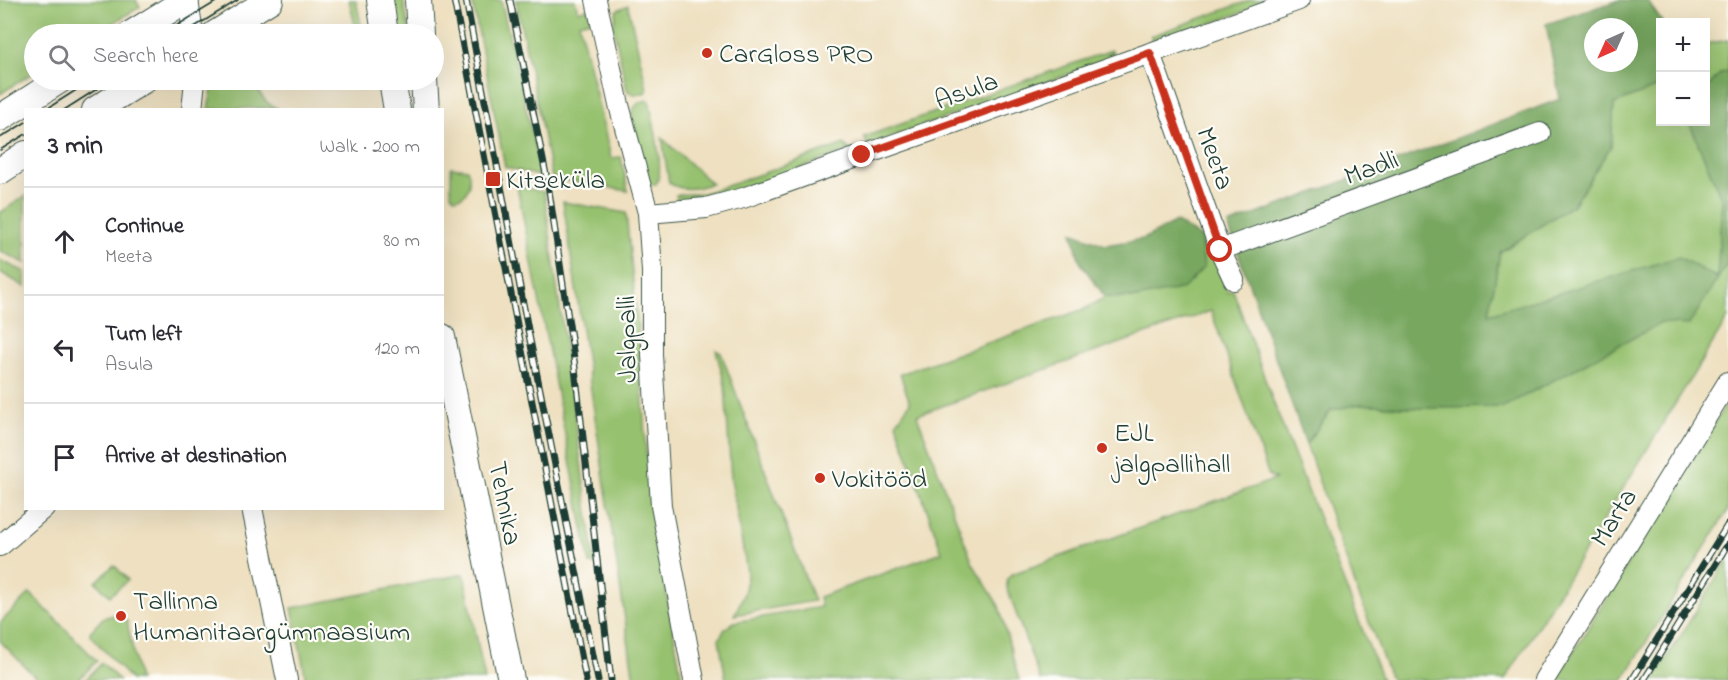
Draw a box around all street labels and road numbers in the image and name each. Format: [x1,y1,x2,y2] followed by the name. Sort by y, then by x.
[930,63,1004,122] street label: Asula
[1184,122,1243,196] street label: Meeta
[1339,142,1405,197] street label: Madli
[608,295,649,383] street label: Jalgpalli
[476,458,531,549] street label: Tehnika
[1582,481,1648,555] street label: Marta

